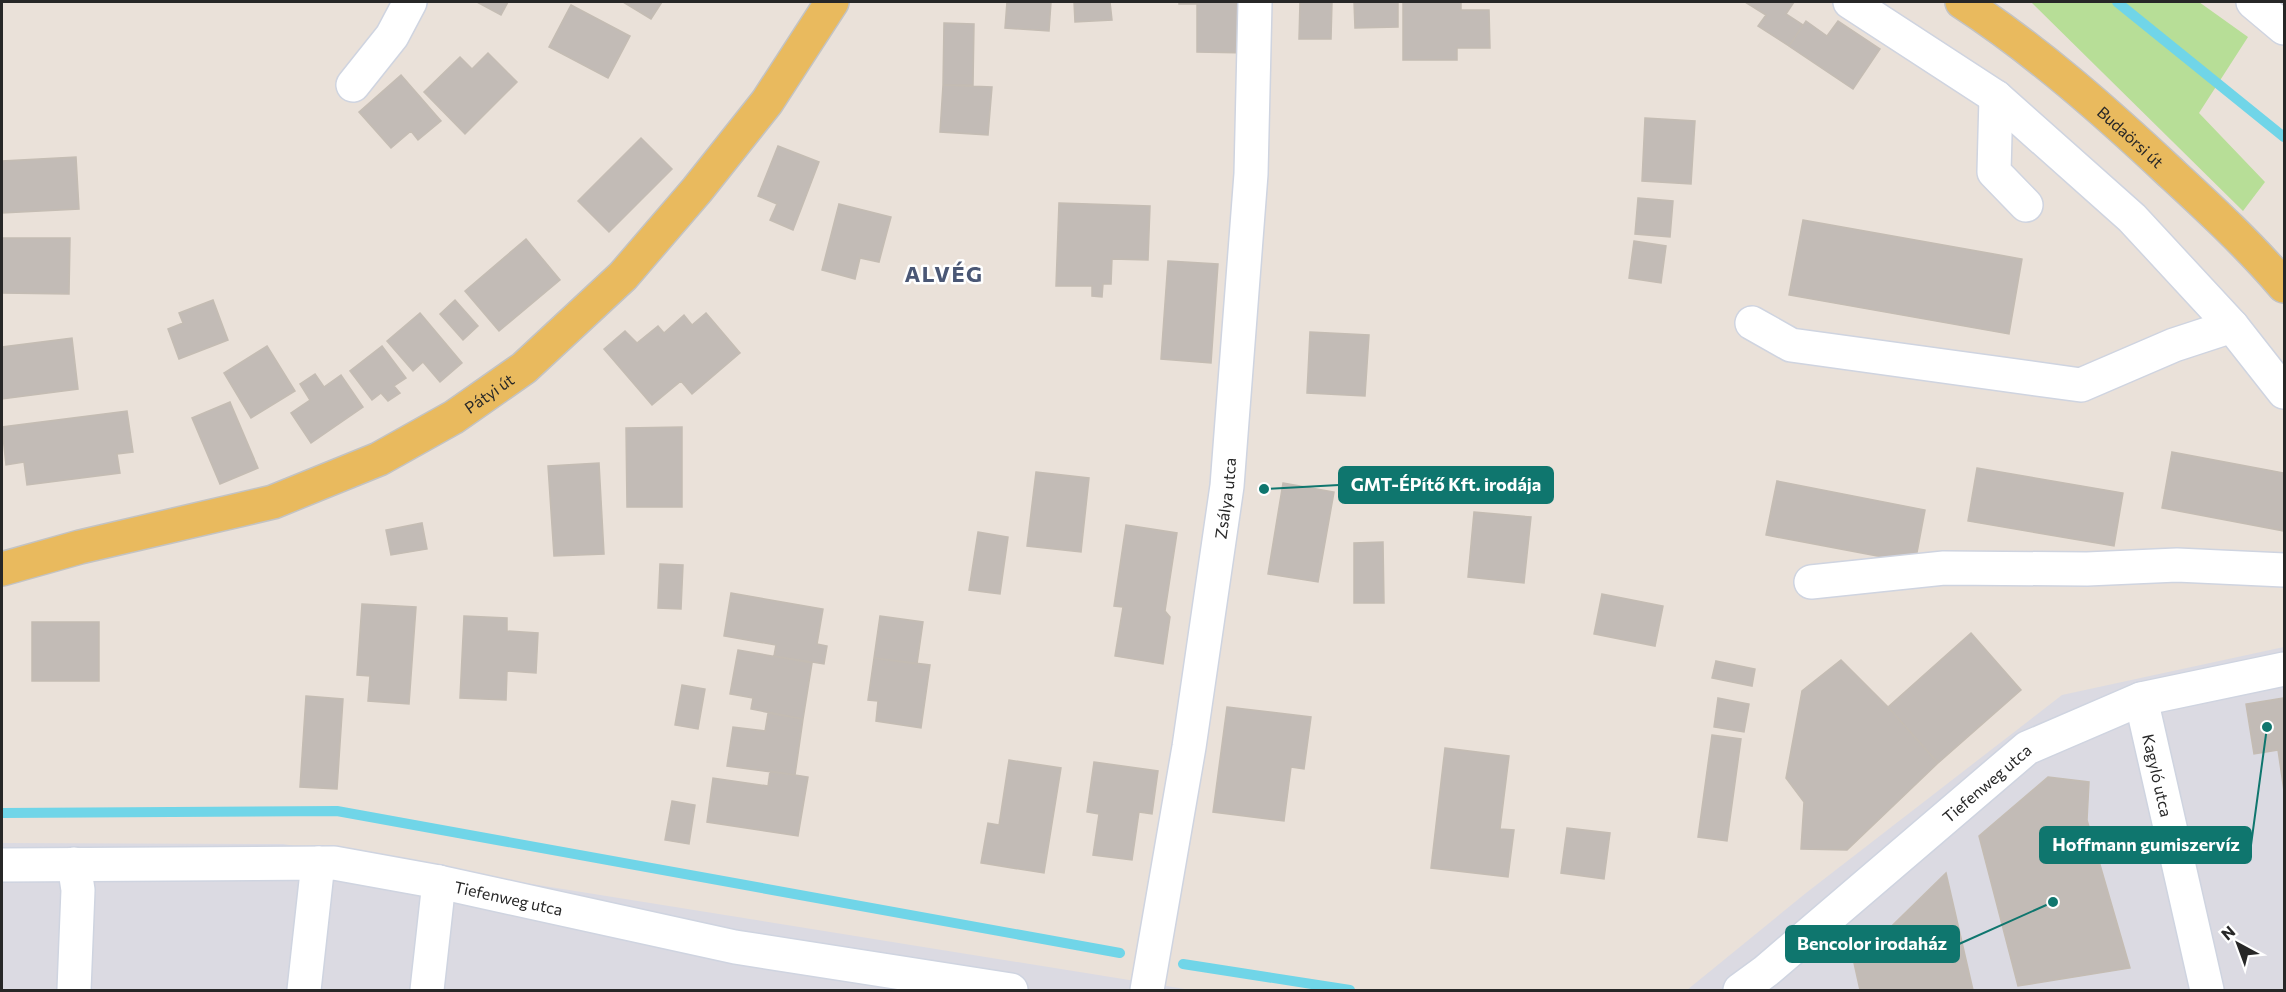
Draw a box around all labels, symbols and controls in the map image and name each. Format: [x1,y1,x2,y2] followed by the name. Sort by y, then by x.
[2094,102,2168,171] street label: Budaörsi út
[904,260,984,287] district label: ALVÉG
[460,369,517,416] street label: Pátyi út
[1210,457,1239,540] street label: Zsálya utca
[1339,467,1553,503] callout: GMT-ÉPítő Kft. irodája
[1351,473,1541,495] text: GMT-ÉPítő Kft. irodája
[2140,732,2177,818] street label: Kagyló utca
[1938,740,2035,826] street label: Tiefenweg utca
[2040,827,2251,863] callout: Hoffmann gumiszervíz
[2052,833,2240,855] text: Hoffmann gumiszervíz
[453,876,565,918] street label: Tiefenweg utca
[2208,914,2268,974] north arrow
[2217,921,2239,943] text: N
[1786,926,1959,962] callout: Bencolor irodaház
[1797,932,1947,954] text: Bencolor irodaház

